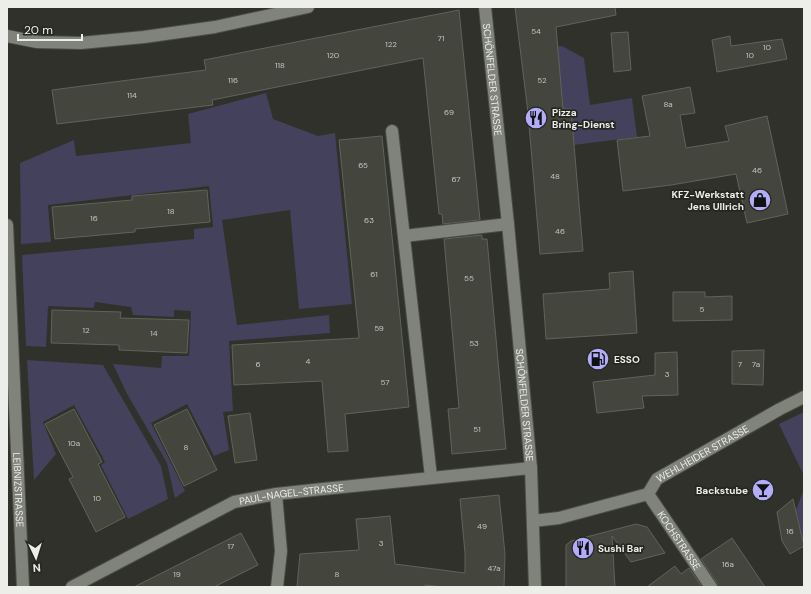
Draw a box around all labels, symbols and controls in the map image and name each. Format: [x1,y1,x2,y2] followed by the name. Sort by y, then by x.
[18,16,82,42] scale bar
[24,22,53,38] text: 20 m
[480,23,505,137] street label: SCHÖNFELDER STRASSE
[531,26,541,36] house number: 54
[438,33,444,43] house number: 71
[385,39,397,49] house number: 122
[763,42,772,52] house number: 10
[327,50,340,60] house number: 120
[746,50,755,60] house number: 10
[275,60,285,70] house number: 118
[228,75,238,85] house number: 116
[537,75,547,85] house number: 52
[127,90,137,100] house number: 114
[663,99,673,109] house number: 8a
[523,105,549,131] restaurant icon: Pizza Bring-Dienst
[552,106,615,131] place label: Pizza Bring-Dienst
[444,107,454,117] house number: 69
[358,160,368,170] house number: 65
[752,165,762,175] house number: 46
[550,171,560,181] house number: 48
[451,174,461,184] house number: 67
[747,187,773,213] shop icon: KFZ-Werkstatt Jens Ullrich
[671,188,744,213] place label: KFZ-Werkstatt Jens Ullrich
[167,206,175,216] house number: 18
[90,213,98,223] house number: 16
[364,215,374,225] house number: 63
[555,226,565,236] house number: 46
[370,269,378,279] house number: 61
[464,273,474,283] house number: 55
[700,304,705,314] house number: 5
[374,323,384,333] house number: 59
[82,325,90,335] house number: 12
[150,328,158,338] house number: 14
[469,338,479,348] house number: 53
[585,346,611,372] fuel station icon: ESSO
[513,348,537,462] street label: SCHÖNFELDER STRASSE
[614,353,640,366] place label: ESSO
[306,356,311,366] house number: 4
[255,359,261,369] house number: 6
[738,359,742,369] house number: 7
[752,359,760,369] house number: 7a
[665,369,670,379] house number: 3
[380,377,390,387] house number: 57
[654,422,751,485] street label: WEHLHEIDER STRASSE
[473,424,481,434] house number: 51
[68,438,80,448] house number: 10a
[184,442,189,452] house number: 8
[11,452,27,528] street label: LEIBNIZSTRASSE
[750,477,776,503] bar icon: Backstube
[238,480,345,507] street label: PAUL-NAGEL-STRASSE
[696,484,748,497] place label: Backstube
[93,493,102,503] house number: 10
[655,508,704,573] street label: KOCHSTRASSE
[477,521,487,531] house number: 49
[786,526,794,536] house number: 16
[570,535,596,561] restaurant icon: Sushi Bar
[16,538,56,578] north arrow
[379,538,384,548] house number: 3
[228,541,234,551] house number: 17
[598,542,643,555] place label: Sushi Bar
[722,559,734,569] house number: 16a
[32,561,41,575] text: N
[487,563,501,573] house number: 47a
[173,569,181,579] house number: 19
[335,569,340,579] house number: 8

